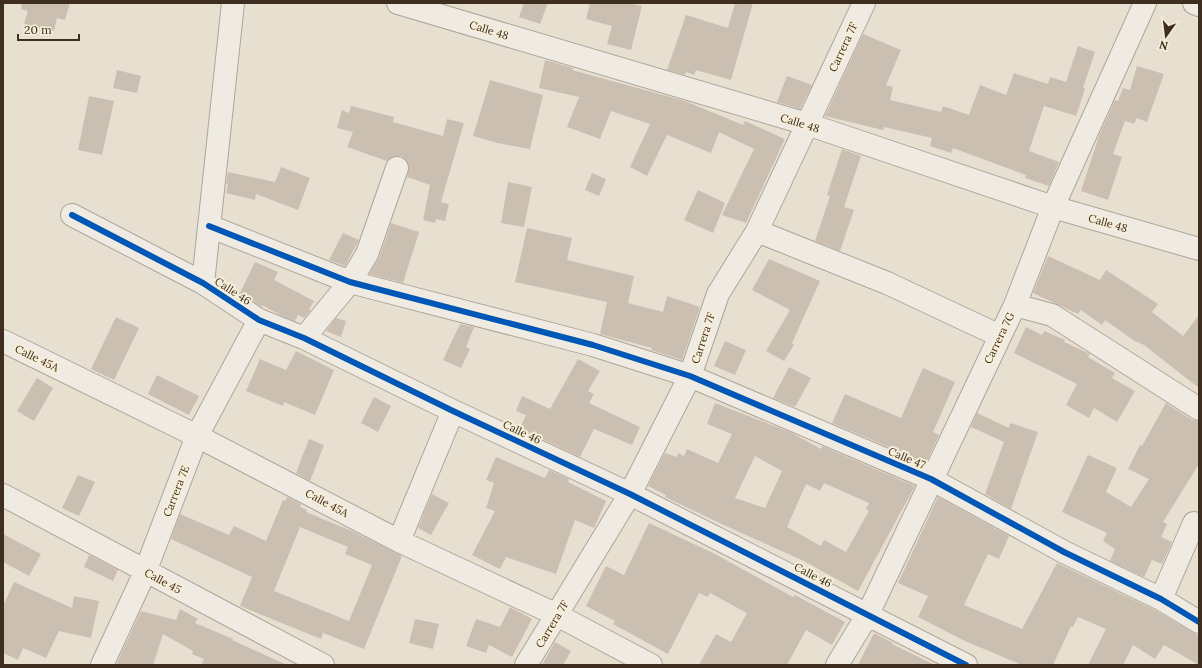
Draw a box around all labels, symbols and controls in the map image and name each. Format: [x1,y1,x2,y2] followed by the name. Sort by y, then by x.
[18,16,79,42] scale bar
[1146,16,1186,56] north arrow
[468,17,510,43] street label: Calle 48
[825,20,861,74] street label: Carrera 7F
[24,22,52,37] text: 20 m
[1157,38,1169,54] text: N
[779,110,821,136] street label: Calle 48
[1087,211,1129,235] street label: Calle 48
[212,274,254,308] street label: Calle 46
[981,309,1018,366] street label: Carrera 7G
[688,311,718,365] street label: Carrera 7F
[13,341,62,375] street label: Calle 45A
[501,417,543,447] street label: Calle 46
[886,444,928,472] street label: Calle 47
[160,463,192,519] street label: Carrera 7E
[303,486,352,521] street label: Calle 45A
[792,560,834,590] street label: Calle 46
[142,565,184,597] street label: Calle 45
[532,598,572,650] street label: Carrera 7F

